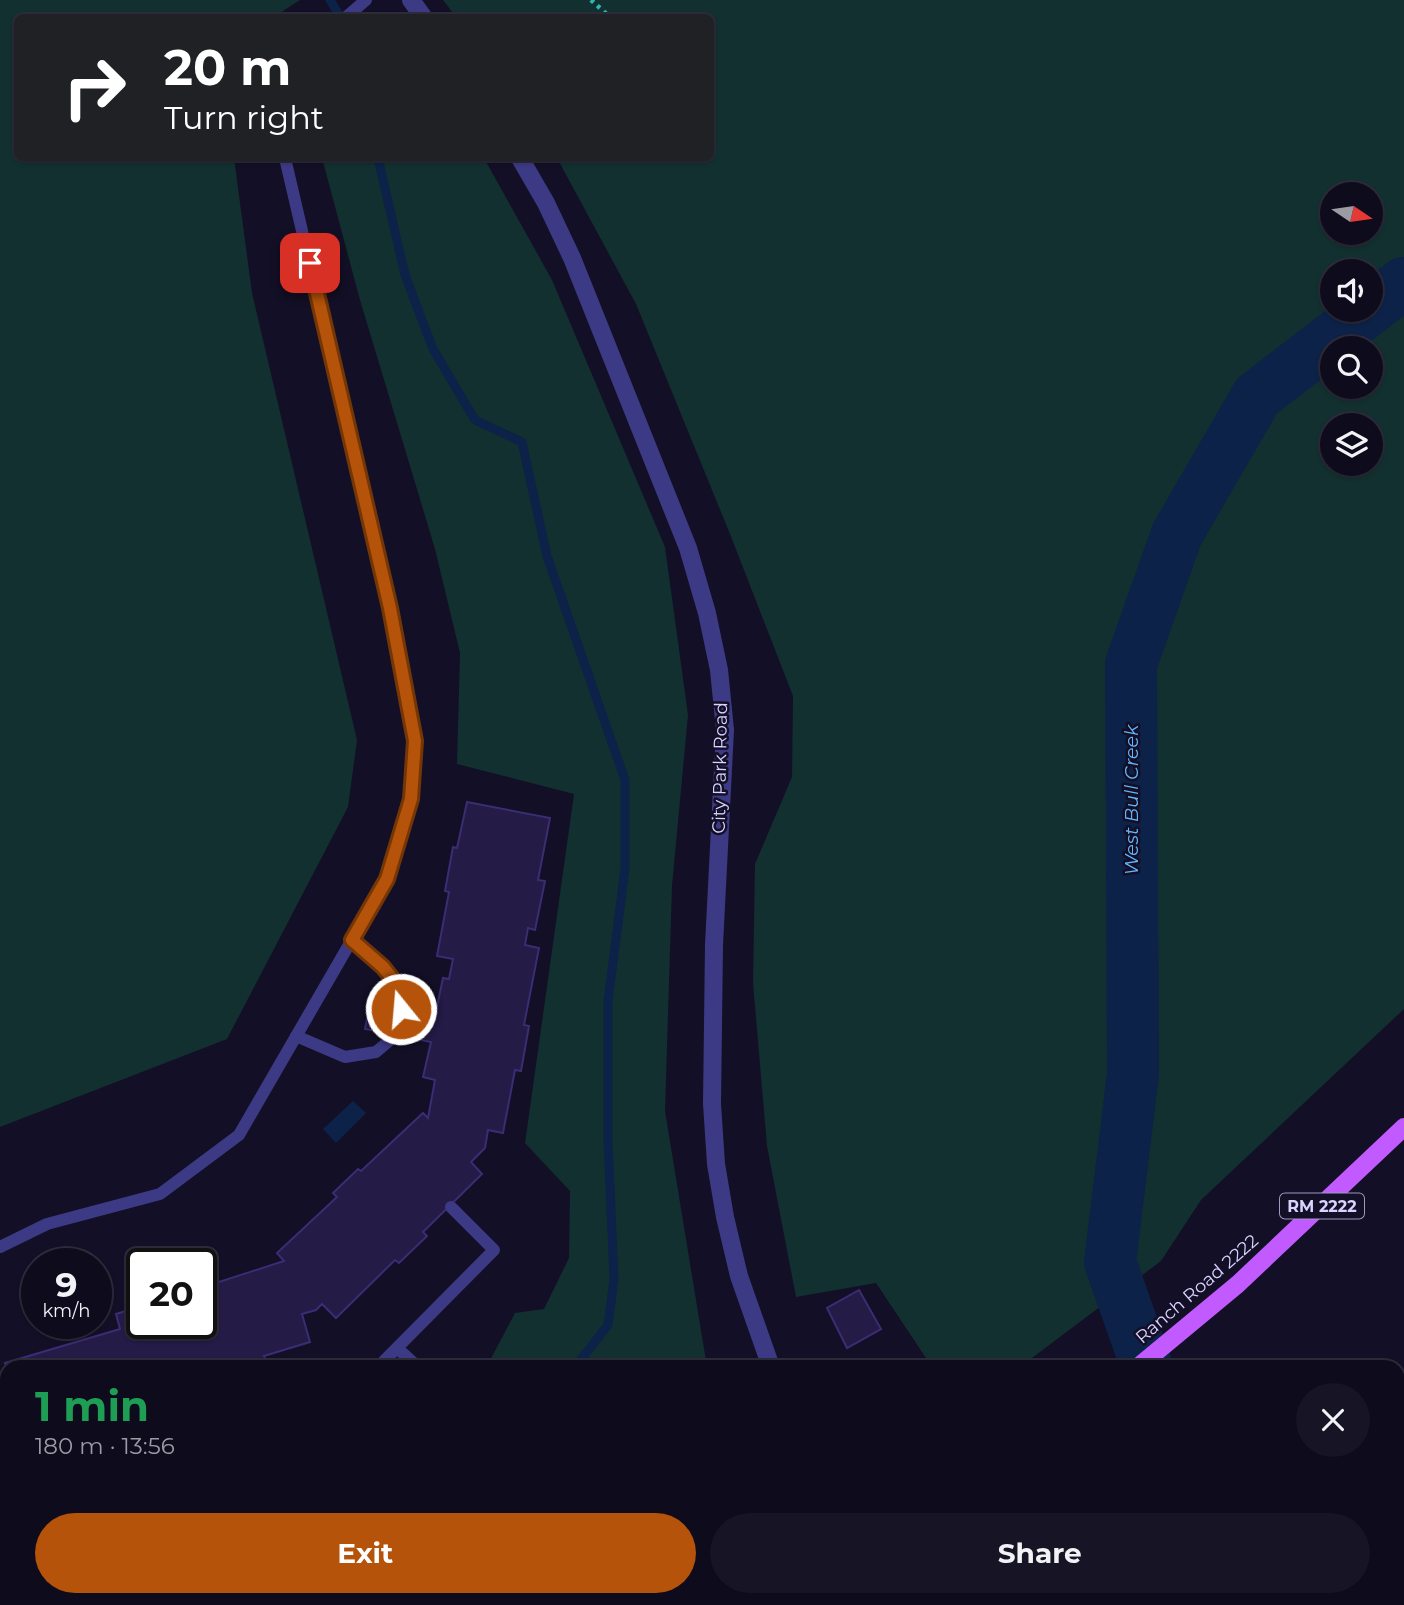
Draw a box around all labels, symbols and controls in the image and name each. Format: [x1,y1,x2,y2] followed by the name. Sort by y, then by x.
[164,38,291,97] text: 20 m
[49,42,140,133] icon: right
[164,98,324,137] text: Turn right
[1320,182,1382,245] north arrow
[1320,182,1383,476] map controls
[280,233,340,293] pin
[291,244,329,282] icon: arrive
[1320,259,1383,322] button: sound
[1320,336,1383,399] button: search
[1320,413,1383,476] button: layers
[708,702,732,834] street label: City Park Road
[1120,724,1143,875] water label: West Bull Creek
[364,972,438,1046] position arrow
[1280,1194,1364,1218] road number: RM 2222
[1131,1230,1263,1348] street label: Ranch Road 2222
[126,1248,217,1339] speed limit sign: 20
[55,1263,78,1306] text: 9
[42,1300,91,1322] text: km/h
[35,1380,149,1432] text: 1 min
[1296,1383,1370,1457] button: close
[35,1432,175,1460] text: 180 m · 13:56
[35,1513,696,1593] button: Exit
[710,1513,1370,1593] button: Share

